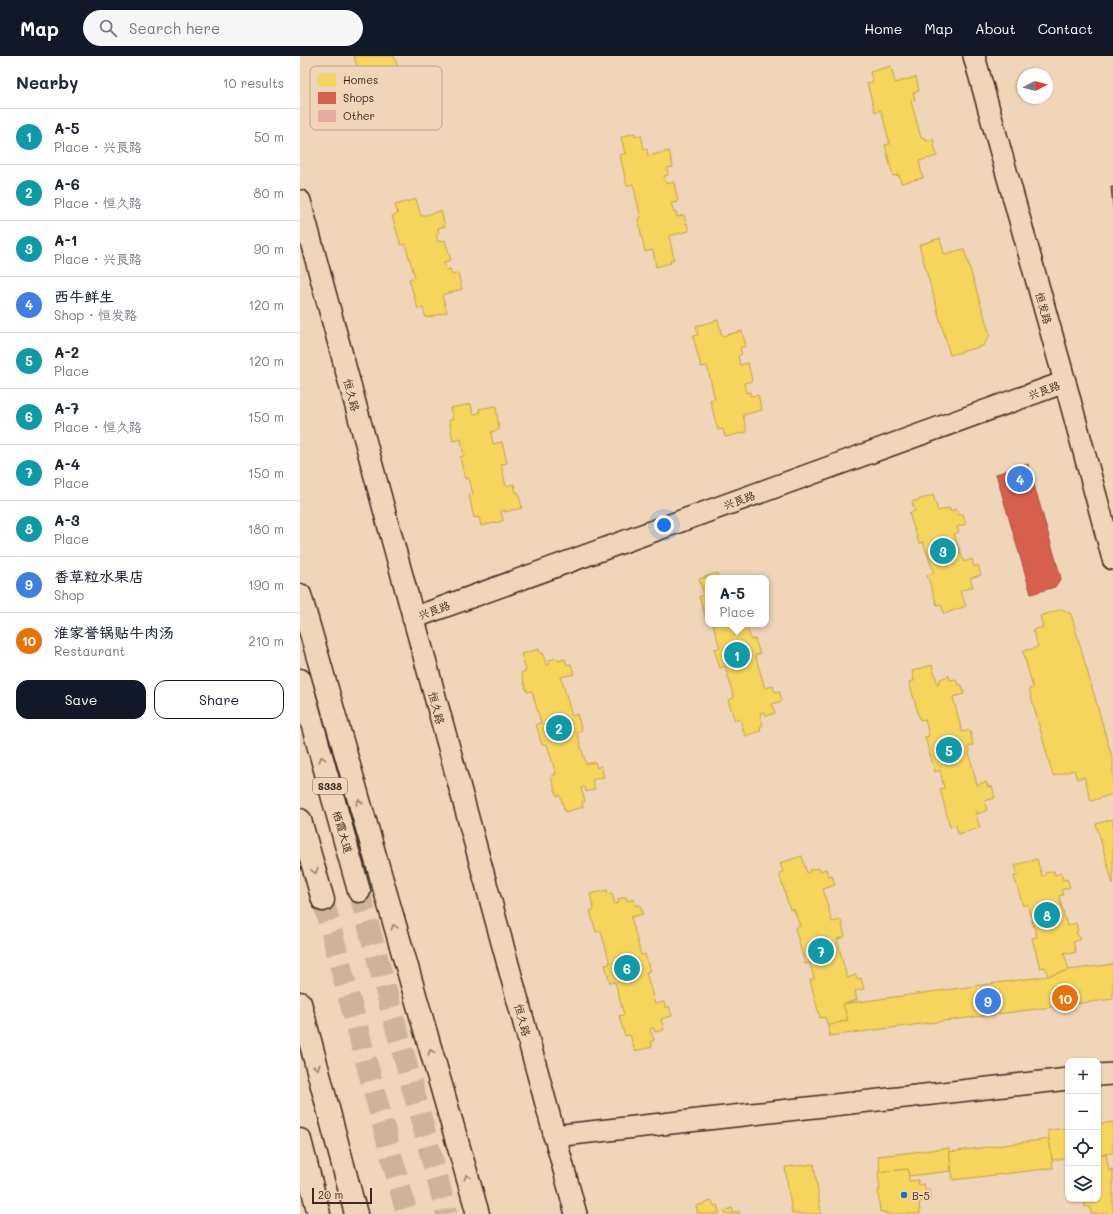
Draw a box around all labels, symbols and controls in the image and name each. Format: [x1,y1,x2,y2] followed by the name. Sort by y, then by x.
[83,10,363,46] search box
[20,16,59,41] text: Map
[97,17,119,39] icon: search
[129,18,220,38] text: Search here
[864,19,902,38] text: Home
[924,19,953,38] text: Map
[975,19,1016,38] text: About
[1038,19,1093,38] text: Contact
[310,66,442,130] legend
[1017,68,1053,104] north arrow
[16,71,78,93] text: Nearby
[343,72,378,87] text: Homes
[223,74,284,91] text: 10 results
[343,90,374,105] text: Shops
[343,108,375,123] text: Other
[54,118,80,138] text: A-5
[26,128,32,145] text: 1
[254,128,284,145] text: 50 m
[54,138,142,155] text: Place · 兴良路
[54,174,80,194] text: A-6
[25,184,33,201] text: 2
[254,184,284,201] text: 80 m
[54,194,142,211] text: Place · 恒久路
[54,230,77,250] text: A-1
[25,240,33,257] text: 3
[254,240,284,257] text: 90 m
[54,250,142,267] text: Place · 兴良路
[54,286,114,306] text: 西牛鲜生
[1032,290,1056,326] street label: 恒发路
[25,296,33,313] text: 4
[248,296,284,313] text: 120 m
[54,306,137,323] text: Shop · 恒发路
[54,342,79,362] text: A-2
[25,352,33,369] text: 5
[248,352,284,369] text: 120 m
[54,362,89,379] text: Place
[340,377,364,413] street label: 恒久路
[1026,377,1062,403] street label: 兴良路
[54,398,79,418] text: A-7
[25,408,33,425] text: 6
[248,408,284,425] text: 150 m
[54,418,142,435] text: Place · 恒久路
[54,454,80,474] text: A-4
[25,464,33,481] text: 7
[248,464,284,481] text: 150 m
[1007,464,1033,494] pin: 4
[54,474,89,491] text: Place
[721,487,757,513] street label: 兴良路
[54,510,80,530] text: A-3
[654,515,674,535] your location
[25,520,33,537] text: 8
[248,520,284,537] text: 180 m
[54,530,89,547] text: Place
[930,536,956,566] pin: 3
[54,566,144,586] text: 香草粒水果店
[705,575,769,627] popup
[25,576,33,593] text: 9
[248,576,284,593] text: 190 m
[720,583,745,603] text: A-5
[54,586,84,603] text: Shop
[416,597,452,623] street label: 兴良路
[720,603,755,620] text: Place
[54,622,174,642] text: 淮家誉锅贴牛肉汤
[22,632,36,649] text: 10
[248,632,284,649] text: 210 m
[724,640,750,670] pin: 1
[54,642,125,659] text: Restaurant
[16,680,146,719] button: Save
[154,680,284,719] button: Share
[425,690,449,726] street label: 恒久路
[546,713,572,743] pin: 2
[936,735,962,765] pin: 5
[318,756,327,763] one-way arrow
[313,778,347,794] road number: S338
[355,799,364,806] one-way arrow
[330,809,356,855] street label: 栖霞大道
[310,868,319,875] one-way arrow
[1034,900,1060,930] pin: 8
[390,924,399,931] one-way arrow
[808,936,834,966] pin: 7
[614,953,640,983] pin: 6
[1052,983,1078,1013] pin: 10
[975,986,1001,1016] pin: 9
[511,1002,535,1038] street label: 恒久路
[427,1048,436,1055] one-way arrow
[1065,1058,1101,1202] map controls
[1065,1058,1101,1094] button: +
[312,1064,321,1071] one-way arrow
[1065,1094,1101,1130] button: −
[1065,1130,1101,1166] button: locate
[1065,1166,1101,1202] button: layers
[463,1173,472,1180] one-way arrow
[312,1186,372,1205] scale bar
[318,1187,343,1202] text: 20 m
[912,1188,930,1203] place label: B-5
[899,1190,909,1200] marker: B-5

